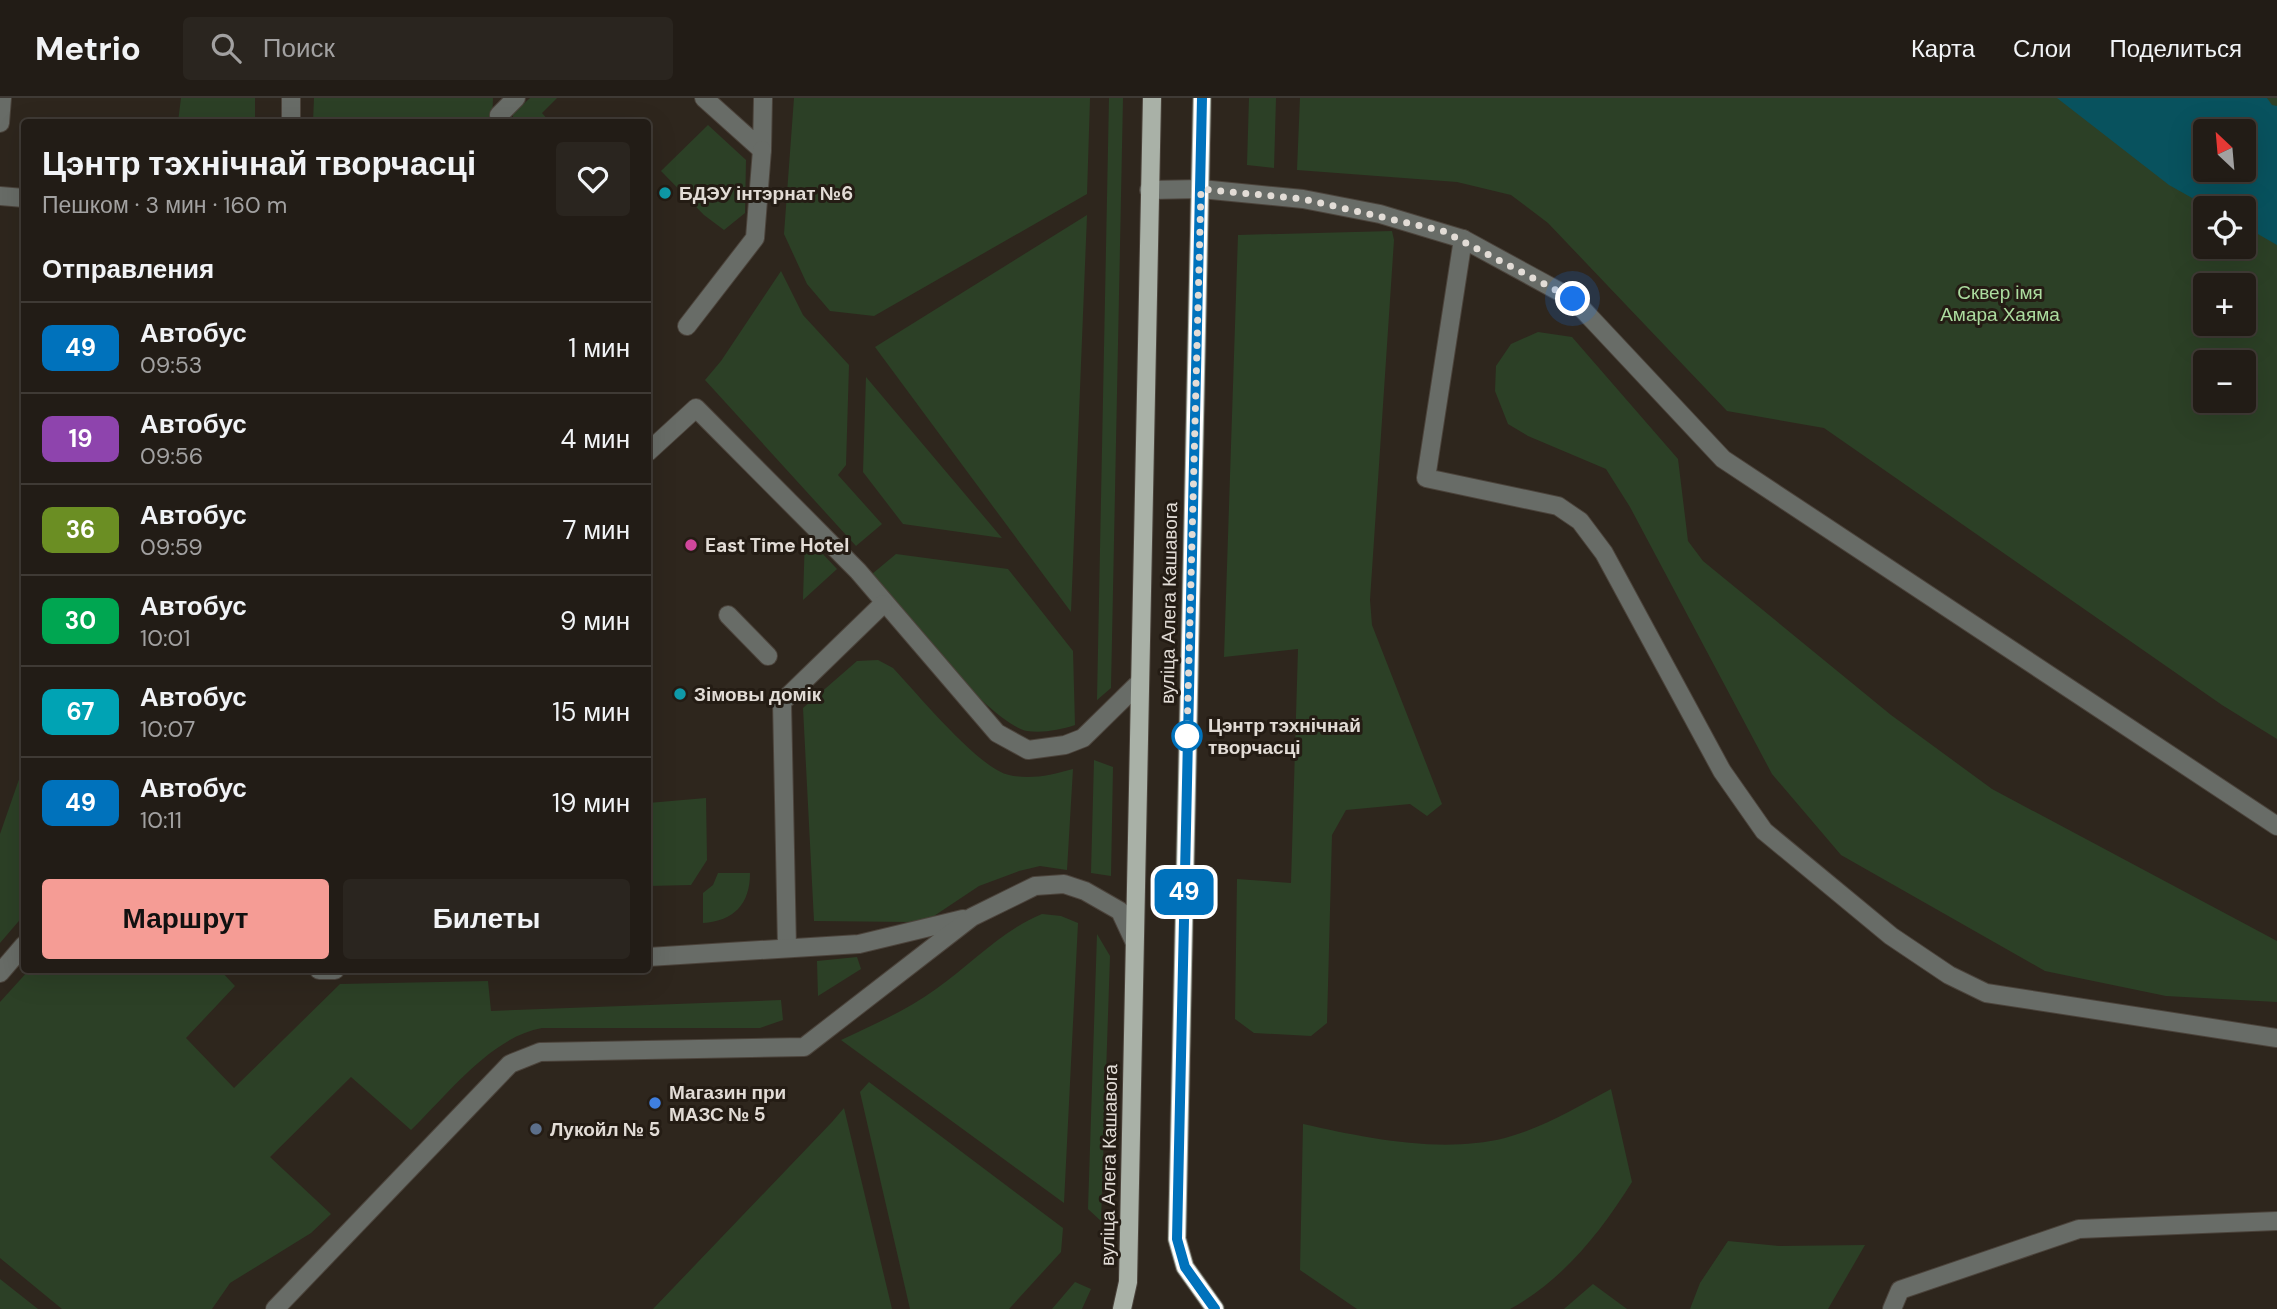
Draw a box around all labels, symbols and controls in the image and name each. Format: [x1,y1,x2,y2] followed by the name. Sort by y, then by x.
[183,17,673,80] search box
[35,27,141,70] text: Metrio
[207,29,245,67] icon: search
[263,31,335,65] text: Поиск
[1911,33,1975,64] text: Карта
[2013,33,2071,64] text: Слои
[2109,33,2242,64] text: Поделиться
[2193,119,2256,182] north arrow
[2193,119,2256,413] map controls
[42,142,476,185] text: Цэнтр тэхнічнай творчасці
[556,142,630,216] button: heart
[679,181,853,206] place label: БДЭУ інтэрнат №6
[657,185,673,201] marker: БДЭУ інтэрнат №6
[42,190,287,220] text: Пешком · 3 мин · 160 m
[2193,196,2256,259] button: locate
[42,252,214,286] text: Отправления
[2193,273,2256,336] button: +
[1940,280,2060,327] park label: Сквер імя Амара Хаяма
[1555,281,1590,316] your location
[140,316,247,350] text: Автобус
[568,331,630,365] text: 1 мин
[65,332,96,363] text: 49
[140,350,202,380] text: 09:53
[2193,350,2256,413] button: −
[140,407,247,441] text: Автобус
[561,422,630,456] text: 4 мин
[69,423,92,454] text: 19
[140,441,203,471] text: 09:56
[140,498,247,532] text: Автобус
[1155,501,1183,704] street label: вуліца Алега Кашавога
[562,513,630,547] text: 7 мин
[66,514,95,545] text: 36
[140,532,203,562] text: 09:59
[705,533,849,558] place label: East Time Hotel
[683,537,699,553] marker: East Time Hotel
[140,589,247,623] text: Автобус
[560,604,630,638] text: 9 мин
[65,605,96,636] text: 30
[140,623,190,653] text: 10:01
[140,680,247,714] text: Автобус
[694,682,822,707] place label: Зімовы домік
[672,686,688,702] marker: Зімовы домік
[552,695,630,729] text: 15 мин
[67,696,94,727] text: 67
[1208,713,1361,760] place label: Цэнтр тэхнічнай творчасці
[140,714,195,744] text: 10:07
[1172,721,1202,751] marker: Цэнтр тэхнічнай творчасці
[140,771,247,805] text: Автобус
[552,786,630,820] text: 19 мин
[65,787,96,818] text: 49
[140,805,182,835] text: 10:11
[1152,869,1216,915] line badge: 49
[1169,876,1199,907] text: 49
[42,879,329,959] button: Маршрут
[343,879,630,959] button: Билеты
[1095,1063,1123,1266] street label: вуліца Алега Кашавога
[669,1080,786,1127] place label: Магазин при МАЗС № 5
[647,1095,663,1111] marker: Магазин при МАЗС № 5
[550,1117,660,1142] place label: Лукойл № 5
[528,1121,544,1137] marker: Лукойл № 5

